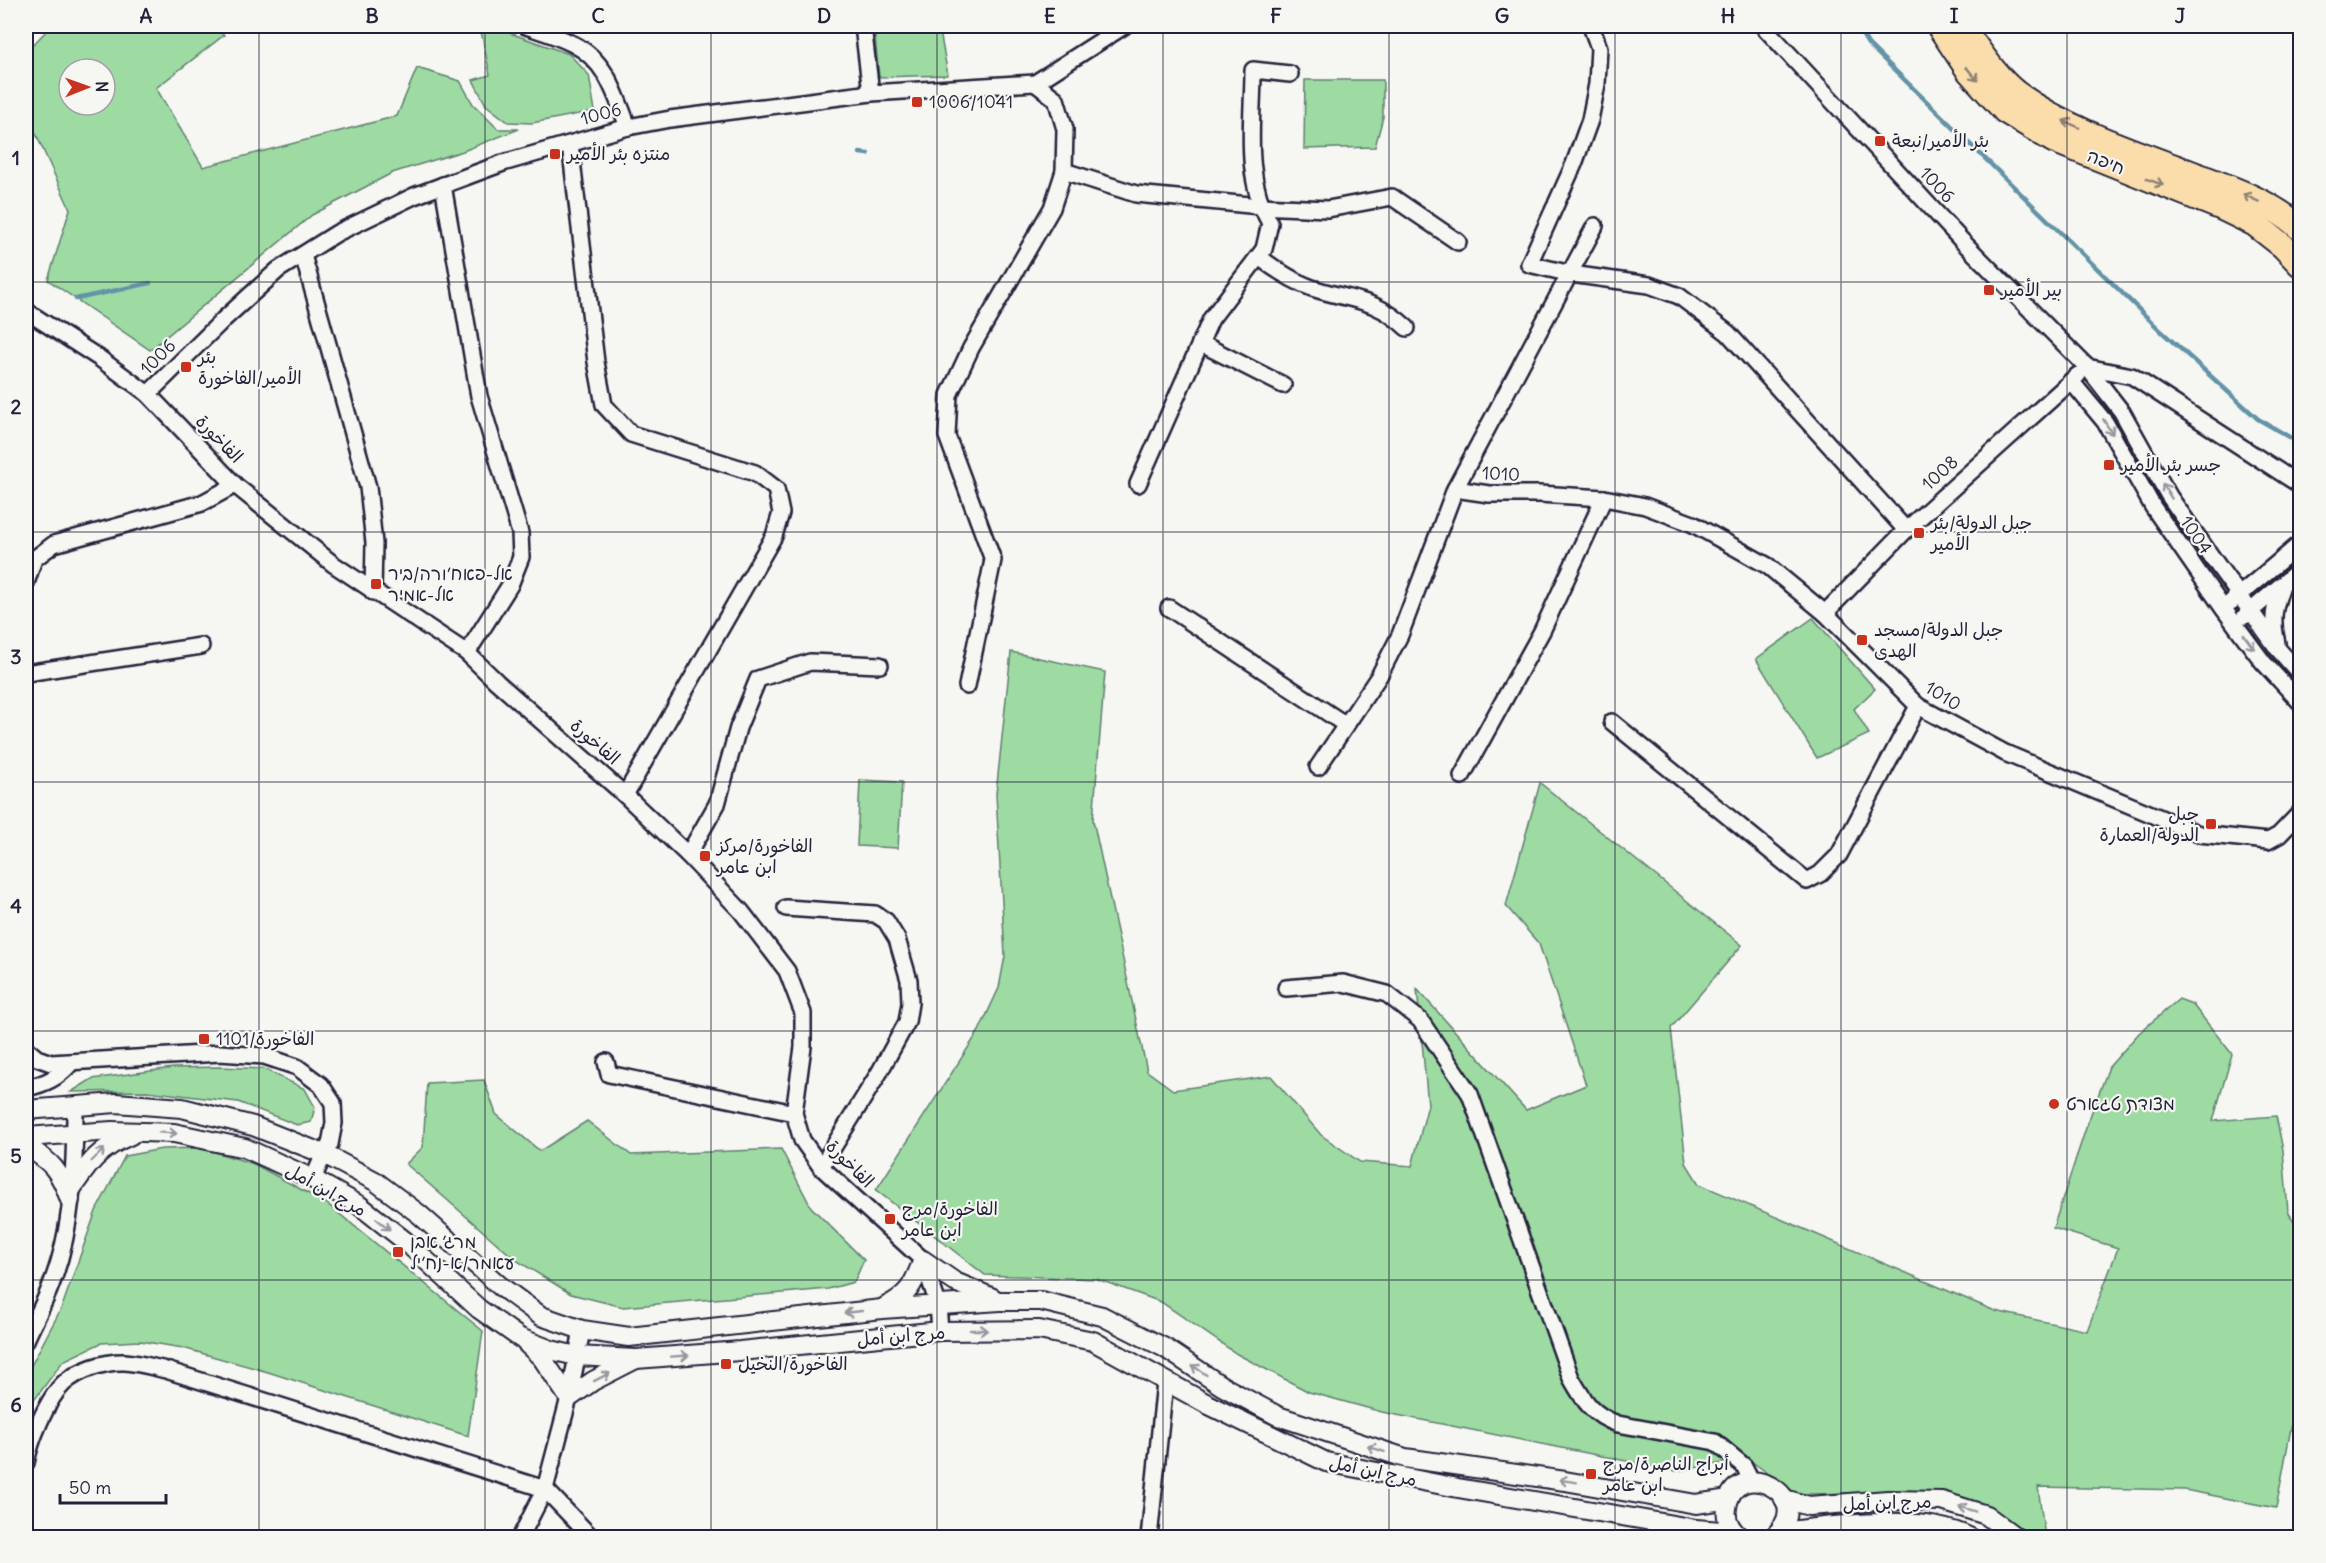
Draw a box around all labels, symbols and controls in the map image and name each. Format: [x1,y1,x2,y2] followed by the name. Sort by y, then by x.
[140,3,153,28] text: A
[365,3,379,28] text: B
[591,3,605,28] text: C
[817,3,831,28] text: D
[1044,3,1056,28] text: E
[1270,3,1282,28] text: F
[1495,3,1509,28] text: G
[1721,3,1735,28] text: H
[1950,3,1959,28] text: I
[2175,3,2186,28] text: J
[57,57,117,117] north arrow
[1965,66,1979,81] one-way arrow
[92,81,112,92] text: N
[929,90,1013,113] place label: 1006/1041
[910,95,924,109] marker: 1006/1041
[578,97,624,130] street label: 1006
[2062,118,2080,129] one-way arrow
[1892,129,1989,152] place label: بئر الأمير/نبعة
[1873,134,1887,148] marker: بئر الأمير/نبعة
[565,142,670,165] place label: منتزه بئر الأمير
[2084,144,2128,179] street label: חיפה
[12,145,20,170] text: 1
[548,147,562,161] marker: منتزه بئر الأمير
[1915,162,1960,208] street label: 1006
[2145,177,2164,188] one-way arrow
[2242,191,2260,203] one-way arrow
[1999,278,2062,301] place label: بير الأمير
[1982,283,1996,297] marker: بير الأمير
[135,334,180,379] street label: 1006
[196,345,302,390] place label: بئر الأمير/الفاخورة
[179,360,193,374] marker: بئر الأمير/الفاخورة
[11,394,22,419] text: 2
[190,410,248,468] street label: الفاخورة
[2102,418,2114,435] one-way arrow
[1917,450,1963,495] street label: 1008
[2119,453,2221,476] place label: جسر بئر الأمير
[2102,458,2116,472] marker: جسر بئر الأمير
[1481,461,1521,486] street label: 1010
[2161,483,2173,500] one-way arrow
[1929,511,2032,555] place label: جبل الدولة/بئر الأمير
[2175,511,2217,558] street label: 1004
[1912,526,1926,540] marker: جبل الدولة/بئر الأمير
[388,562,513,606] place label: אל-פאח׳ורה/ביר אל-אמיר
[369,577,383,591] marker: אל-פאח׳ורה/ביר אל-אמיר
[1874,618,2003,662] place label: جبل الدولة/مسجد الهدى
[1855,633,1869,647] marker: جبل الدولة/مسجد الهدى
[2243,634,2255,650] one-way arrow
[10,644,22,669] text: 3
[1921,676,1965,715] street label: 1010
[565,714,625,770] street label: الفاخورة
[2100,802,2199,846] place label: جبل الدولة/العمارة
[2204,817,2218,831] marker: جبل الدولة/العمارة
[715,834,813,878] place label: الفاخورة/مركز ابن عامر
[698,849,712,863] marker: الفاخورة/مركز ابن عامر
[10,893,22,918] text: 4
[216,1027,314,1051] place label: الفاخورة/1101
[197,1032,211,1046] marker: الفاخورة/1101
[2066,1092,2175,1115] place label: מצודת טגארט
[2047,1097,2061,1111] marker: מצודת טגארט
[157,1128,177,1139] one-way arrow
[821,1135,879,1193] street label: الفاخورة
[10,1143,22,1168] text: 5
[91,1148,106,1162] one-way arrow
[281,1158,371,1222] street label: مرج ابن أمل
[900,1197,998,1241] place label: الفاخورة/مرج ابن عامر
[883,1212,897,1226] marker: الفاخورة/مرج ابن عامر
[375,1217,391,1230] one-way arrow
[410,1230,515,1274] place label: מרג׳ אבן עאמר/א-נח׳יל
[391,1245,405,1259] marker: מרג׳ אבן עאמר/א-נח׳יל
[843,1307,863,1318] one-way arrow
[856,1320,946,1352] street label: مرج ابن أمل
[969,1324,989,1336] one-way arrow
[670,1350,690,1361] one-way arrow
[738,1352,848,1376] place label: الفاخورة/النخيل
[719,1357,733,1371] marker: الفاخورة/النخيل
[1191,1364,1208,1376] one-way arrow
[592,1371,610,1382] one-way arrow
[10,1392,22,1417] text: 6
[1367,1442,1386,1453] one-way arrow
[1327,1450,1419,1492] street label: مرج ابن أمل
[1601,1452,1729,1496] place label: أبراج الناصرة/مرج ابن عامر
[60,1467,166,1505] scale bar
[1584,1467,1598,1481] marker: أبراج الناصرة/مرج ابن عامر
[69,1476,111,1499] text: 50 m
[1559,1476,1578,1487] one-way arrow
[1842,1489,1932,1517] street label: مرج ابن أمل
[1958,1503,1977,1514] one-way arrow

